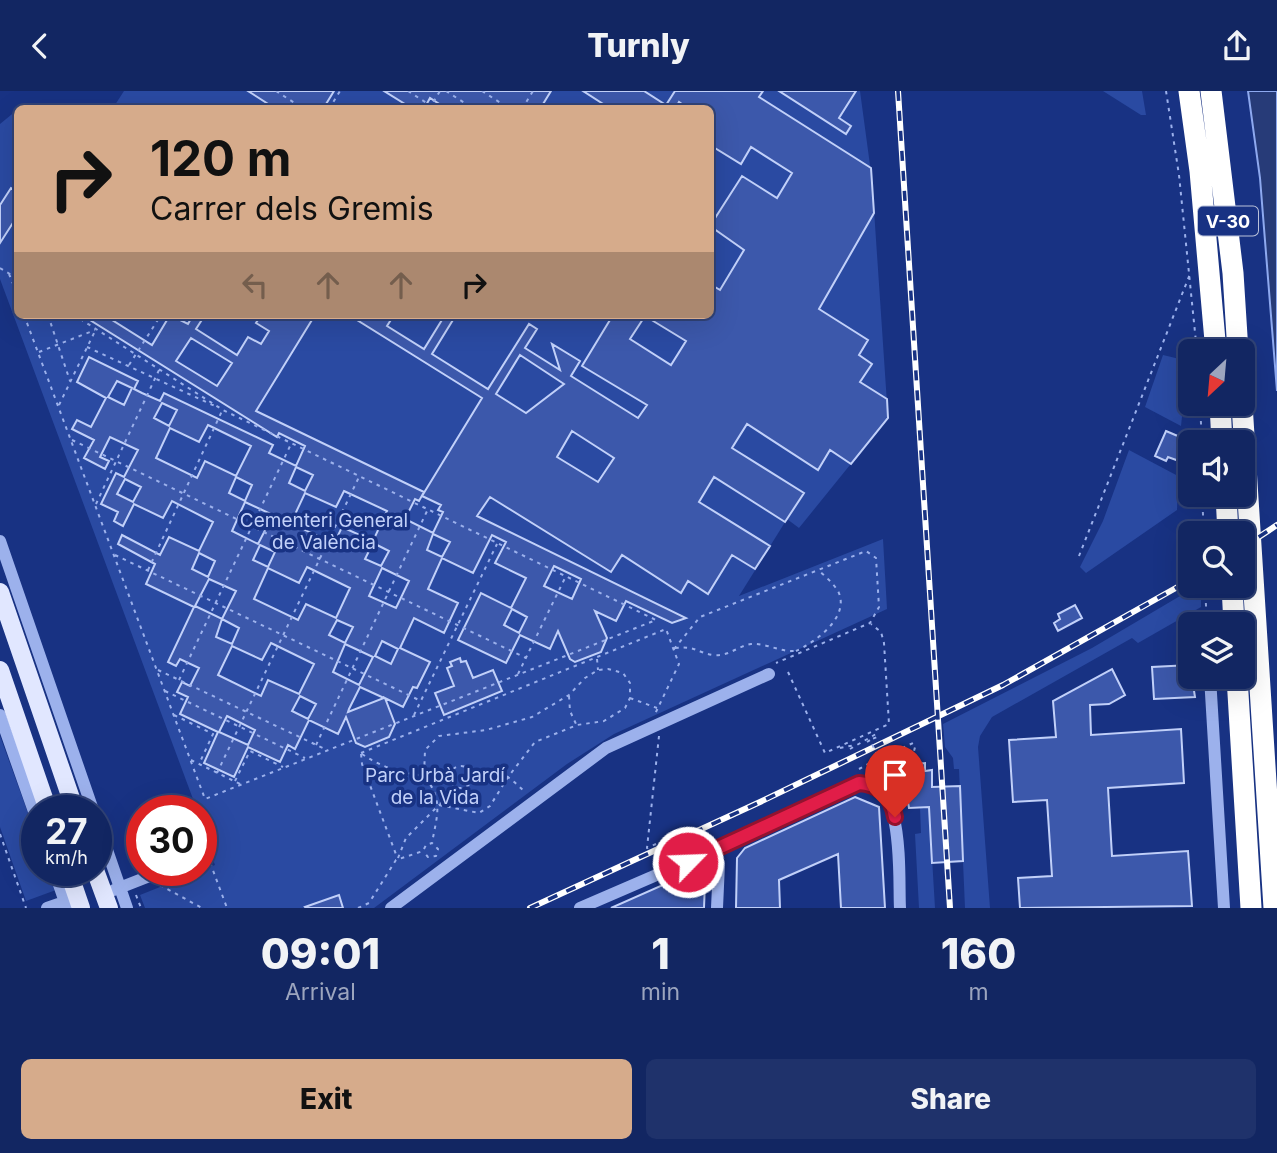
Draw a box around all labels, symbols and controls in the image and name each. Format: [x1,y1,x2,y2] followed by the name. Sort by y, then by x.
[587,26,690,65] text: Turnly
[21,27,59,65] icon: back
[1218,27,1256,65] icon: share
[150,129,291,188] text: 120 m
[35,133,126,224] icon: right
[150,189,434,228] text: Carrer dels Gremis
[1198,207,1258,236] road number: V-30
[236,266,274,304] icon: left
[309,266,347,304] icon: ahead
[382,266,420,304] icon: ahead
[455,266,493,304] icon: right
[1178,339,1255,417] north arrow
[1178,339,1255,689] map controls
[1178,430,1255,507] button: sound
[240,509,408,554] park label: Cementeri General de València
[1178,521,1255,598] button: search
[1178,612,1255,689] button: layers
[865,745,925,817] pin
[876,756,914,794] icon: arrive
[365,764,505,809] park label: Parc Urbà Jardí de la Vida
[126,795,217,886] speed limit sign: 30
[45,810,88,852] text: 27
[651,825,725,899] position arrow
[45,847,88,868] text: km/h
[261,928,380,979] text: 09:01
[651,928,670,979] text: 1
[941,928,1016,979] text: 160
[285,978,356,1006] text: Arrival
[641,978,680,1006] text: min
[968,978,989,1006] text: m
[21,1059,632,1139] button: Exit
[646,1059,1256,1139] button: Share

